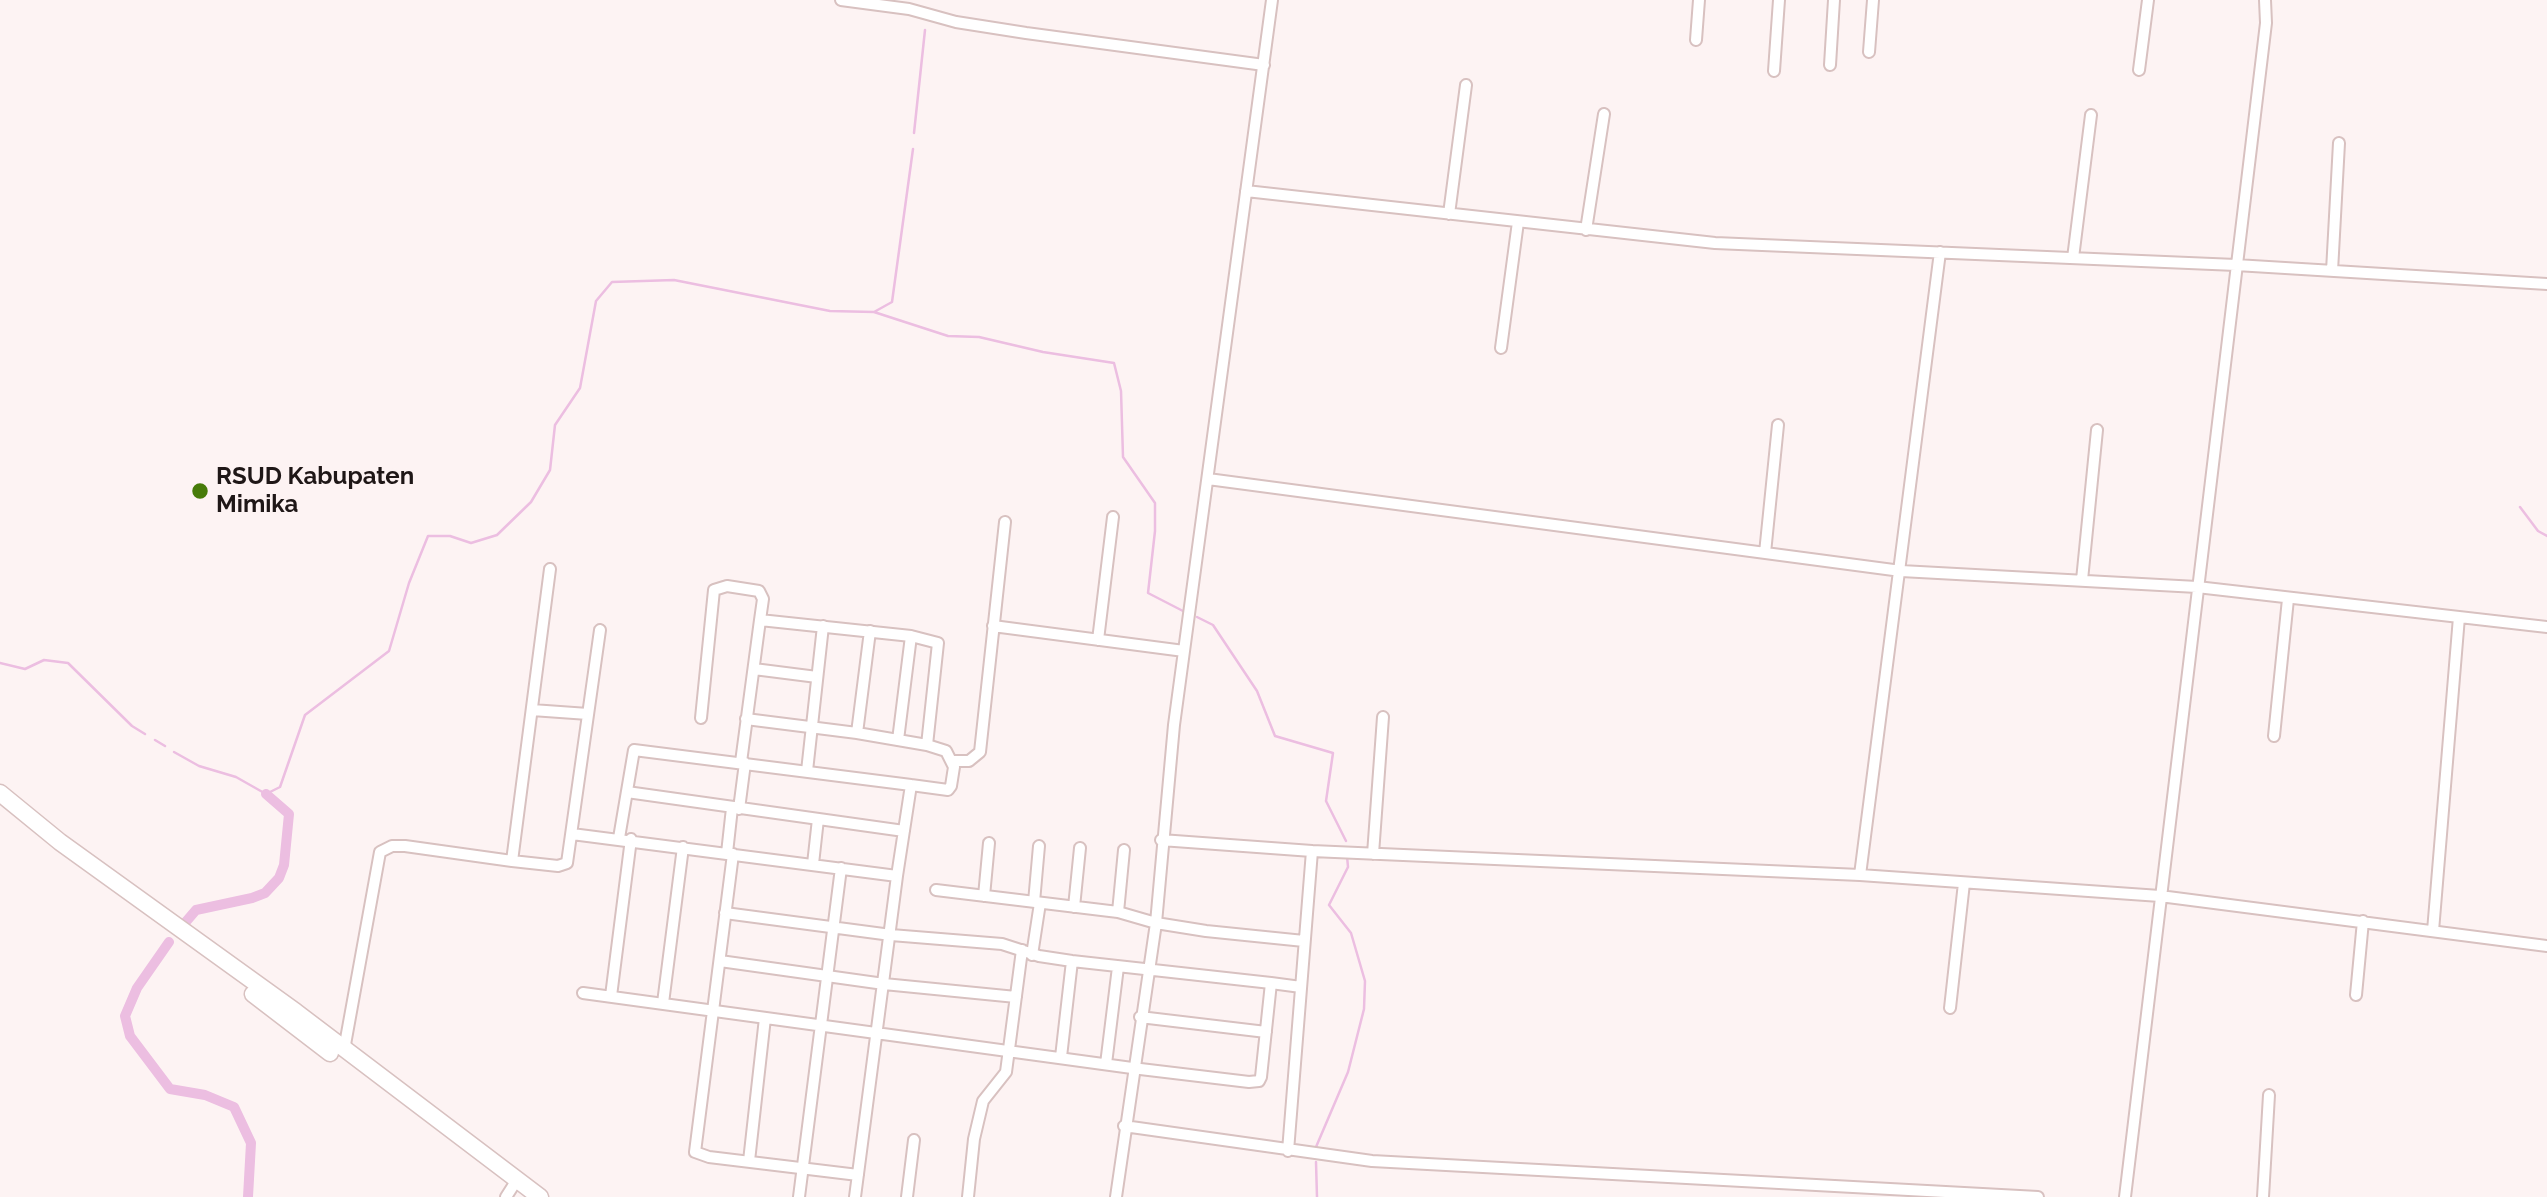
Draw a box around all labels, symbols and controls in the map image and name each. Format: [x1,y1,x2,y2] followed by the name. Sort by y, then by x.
[216,463,414,519] place label: RSUD Kabupaten Mimika
[190,481,210,501] marker: RSUD Kabupaten Mimika

